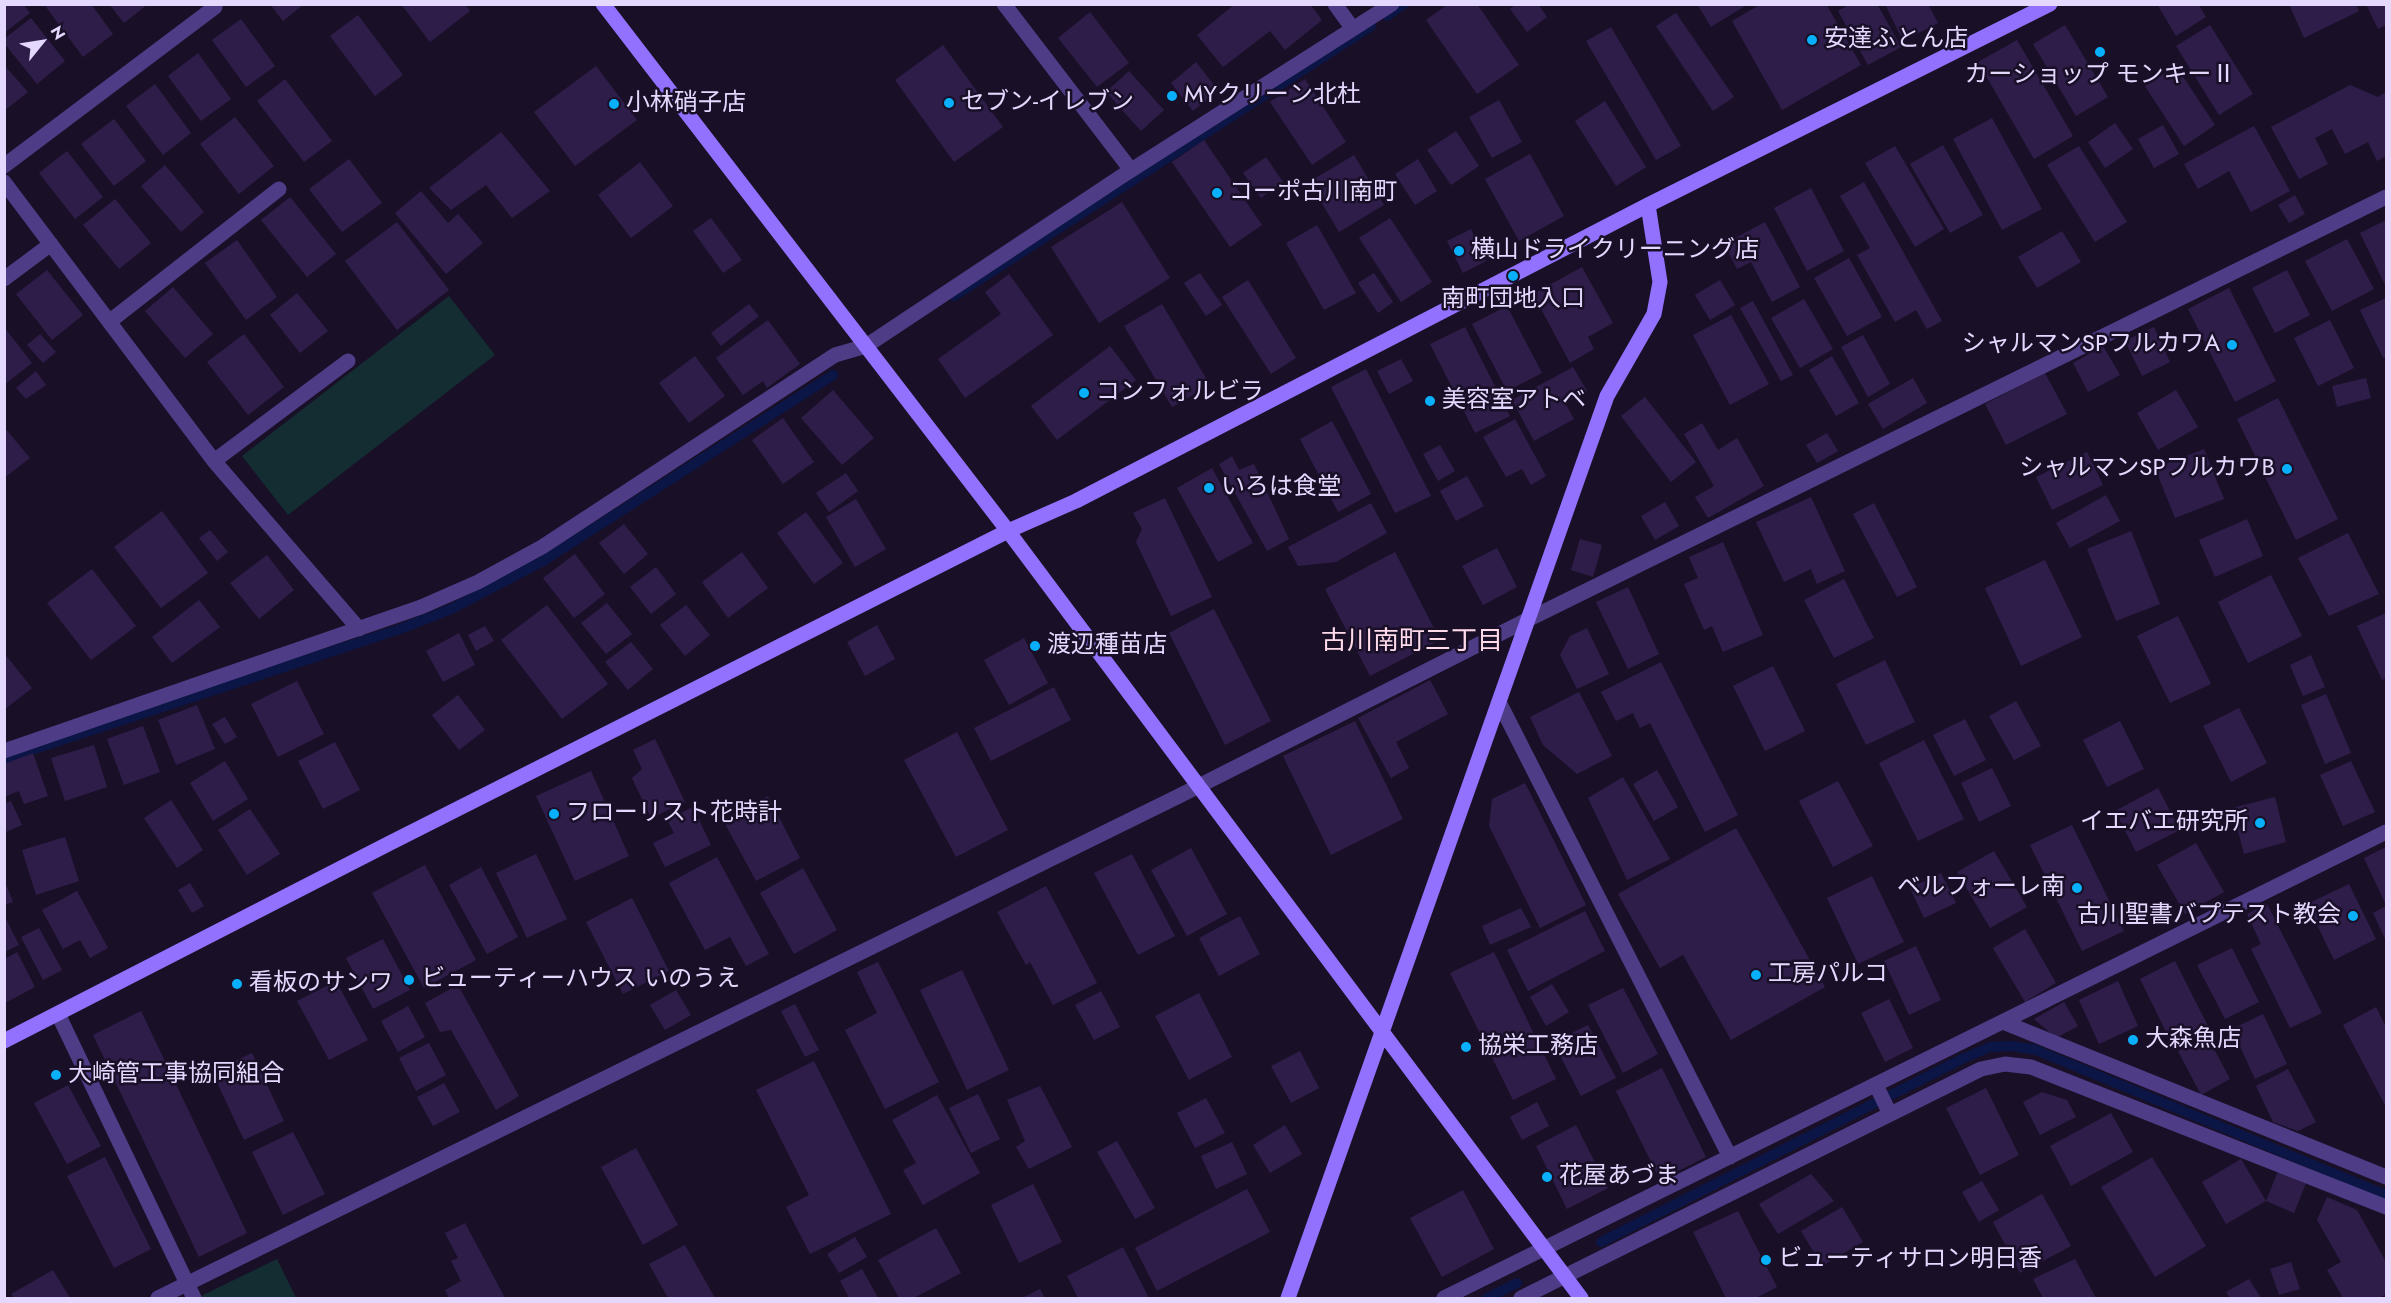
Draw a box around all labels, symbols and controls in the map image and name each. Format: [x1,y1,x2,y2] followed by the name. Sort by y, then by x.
[12,12,72,72] north arrow
[45,21,71,44] text: N
[1824,26,1968,54] place label: 安達ふとん店
[1805,33,1819,47] marker: 安達ふとん店
[2093,45,2107,59] marker: カーショップ モンキーⅡ
[1964,62,2236,90] place label: カーショップ モンキーⅡ
[1184,82,1361,110] place label: MYクリーン北杜
[961,89,1134,117] place label: セブン-イレブン
[1165,89,1179,103] marker: MYクリーン北杜
[626,90,746,118] place label: 小林硝子店
[942,96,956,110] marker: セブン-イレブン
[607,97,621,111] marker: 小林硝子店
[1229,179,1397,207] place label: コーポ古川南町
[1210,186,1224,200] marker: コーポ古川南町
[1471,237,1759,265] place label: 横山ドライクリーニング店
[1452,244,1466,258] marker: 横山ドライクリーニング店
[1506,269,1520,283] marker: 南町団地入口
[1441,286,1585,314] place label: 南町団地入口
[1962,331,2220,359] place label: シャルマンSPフルカワA
[2225,338,2239,352] marker: シャルマンSPフルカワA
[1096,379,1264,407] place label: コンフォルビラ
[1077,386,1091,400] marker: コンフォルビラ
[1442,387,1586,415] place label: 美容室アトベ
[1423,394,1437,408] marker: 美容室アトベ
[2019,455,2275,483] place label: シャルマンSPフルカワB
[2280,462,2294,476] marker: シャルマンSPフルカワB
[1221,474,1341,502] place label: いろは食堂
[1202,481,1216,495] marker: いろは食堂
[1321,627,1503,659] district label: 古川南町三丁目
[1047,632,1167,660] place label: 渡辺種苗店
[1028,639,1042,653] marker: 渡辺種苗店
[566,800,782,828] place label: フローリスト花時計
[547,807,561,821] marker: フローリスト花時計
[2080,809,2248,837] place label: イエバエ研究所
[2253,816,2267,830] marker: イエバエ研究所
[1897,874,2065,902] place label: ベルフォーレ南
[2070,881,2084,895] marker: ベルフォーレ南
[2077,902,2341,930] place label: 古川聖書バプテスト教会
[2346,909,2360,923] marker: 古川聖書バプテスト教会
[1768,961,1888,989] place label: 工房パルコ
[421,966,740,994] place label: ビューティーハウス いのうえ
[1749,968,1763,982] marker: 工房パルコ
[249,970,393,998] place label: 看板のサンワ
[402,973,416,987] marker: ビューティーハウス いのうえ
[230,977,244,991] marker: 看板のサンワ
[2145,1026,2241,1054] place label: 大森魚店
[1478,1033,1598,1061] place label: 協栄工務店
[2126,1033,2140,1047] marker: 大森魚店
[1459,1040,1473,1054] marker: 協栄工務店
[68,1061,284,1089] place label: 大崎管工事協同組合
[49,1068,63,1082] marker: 大崎管工事協同組合
[1559,1163,1679,1191] place label: 花屋あづま
[1540,1170,1554,1184] marker: 花屋あづま
[1778,1246,2042,1274] place label: ビューティサロン明日香
[1759,1253,1773,1267] marker: ビューティサロン明日香

